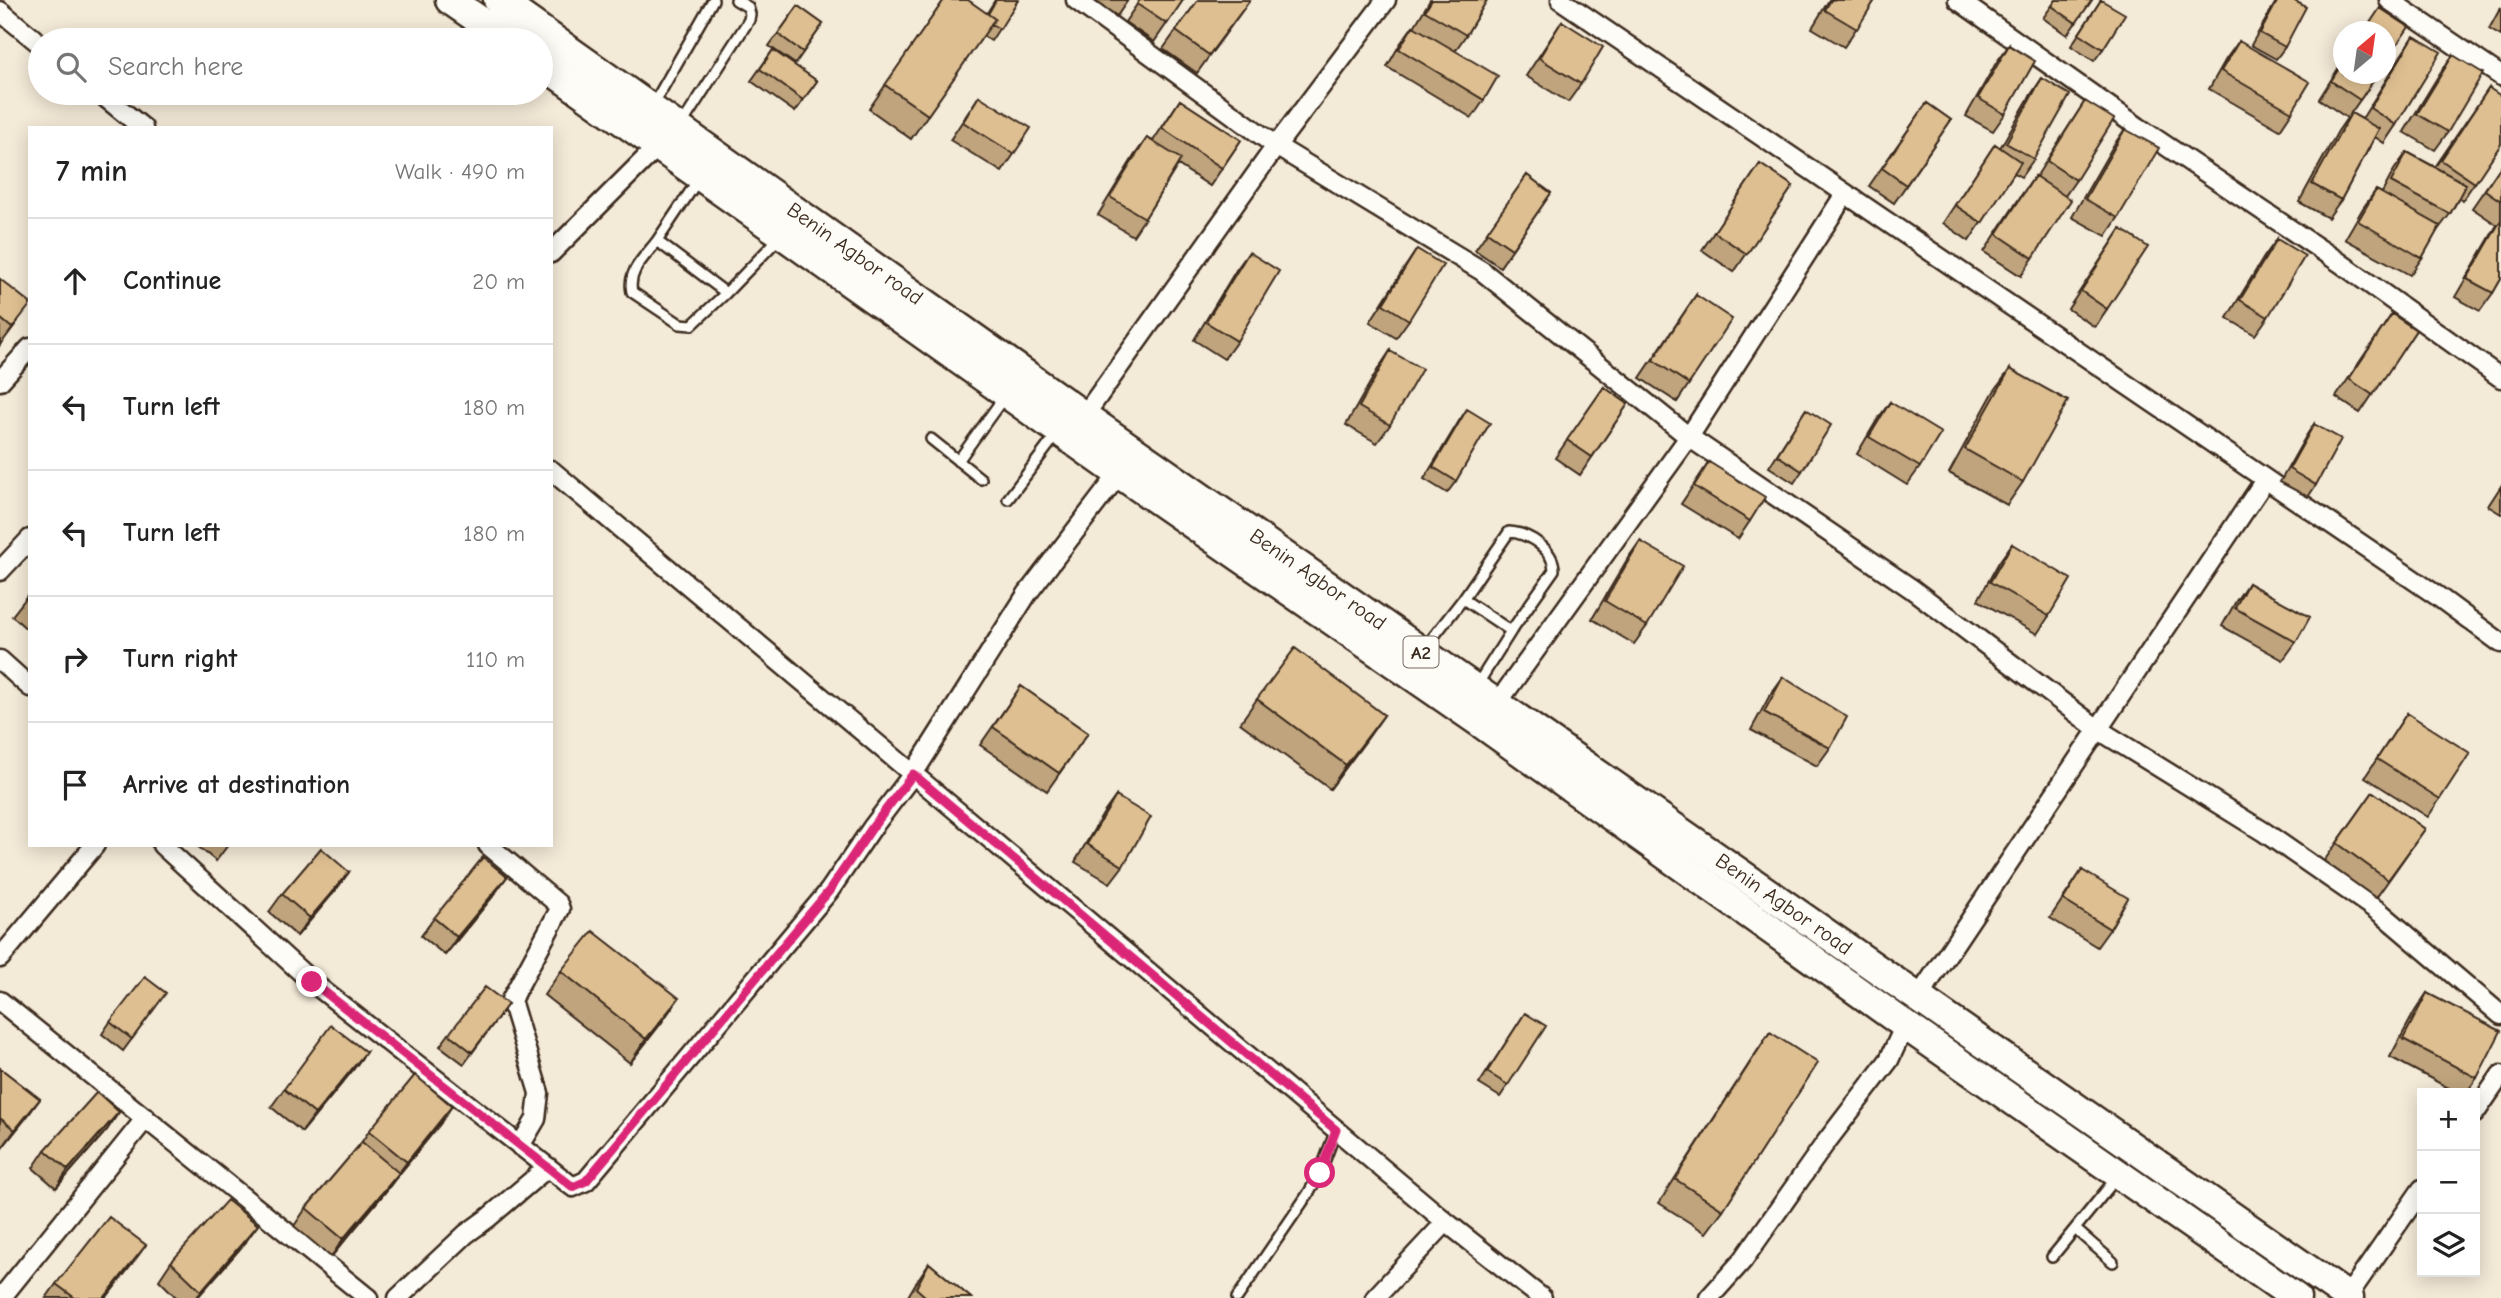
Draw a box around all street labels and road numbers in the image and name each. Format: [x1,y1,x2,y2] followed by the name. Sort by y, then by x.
[783,197,928,310] street label: Benin Agbor road
[1245,523,1391,635] street label: Benin Agbor road
[1404,636,1438,667] road number: A2
[1711,848,1857,960] street label: Benin Agbor road

